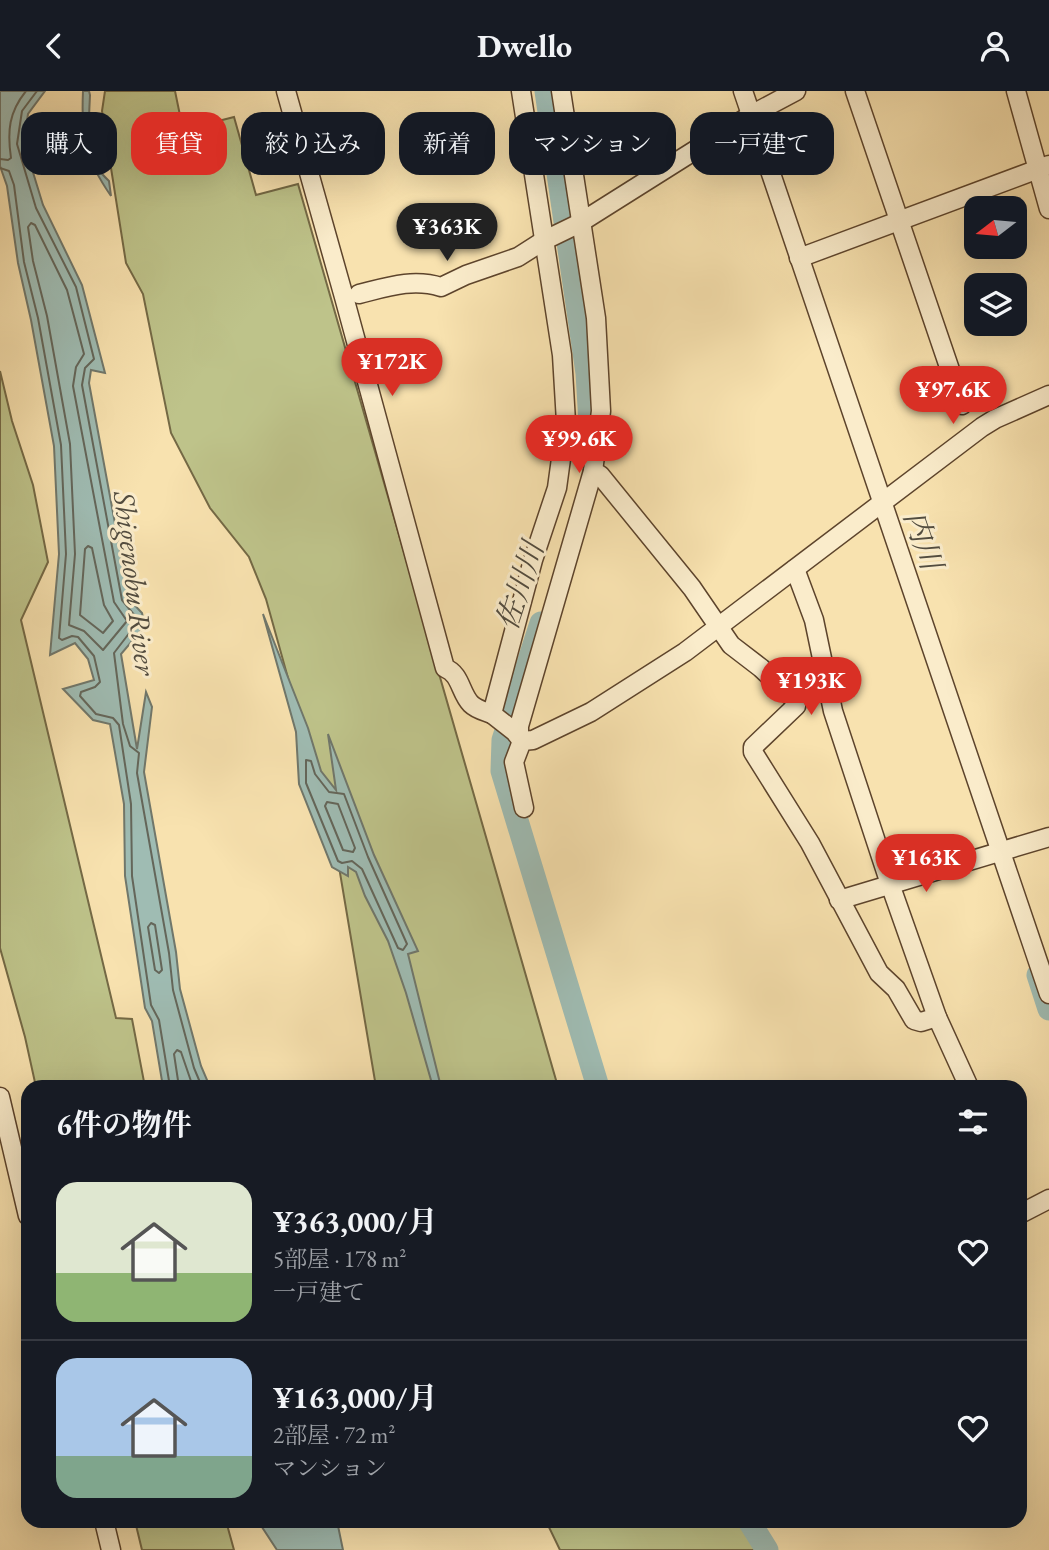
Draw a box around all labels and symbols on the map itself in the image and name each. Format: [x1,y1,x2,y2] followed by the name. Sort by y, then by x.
[964,196,1027,259] north arrow
[398,204,496,263] pin: ¥363K
[343,338,441,398] pin: ¥172K
[896,367,1010,426] pin: ¥97.6K
[522,415,636,475] pin: ¥99.6K
[105,488,166,679] water label: Shigenobu River
[895,505,953,577] water label: 内川
[487,534,553,635] water label: 佐川川
[762,657,860,717] pin: ¥193K
[877,835,975,894] pin: ¥163K

